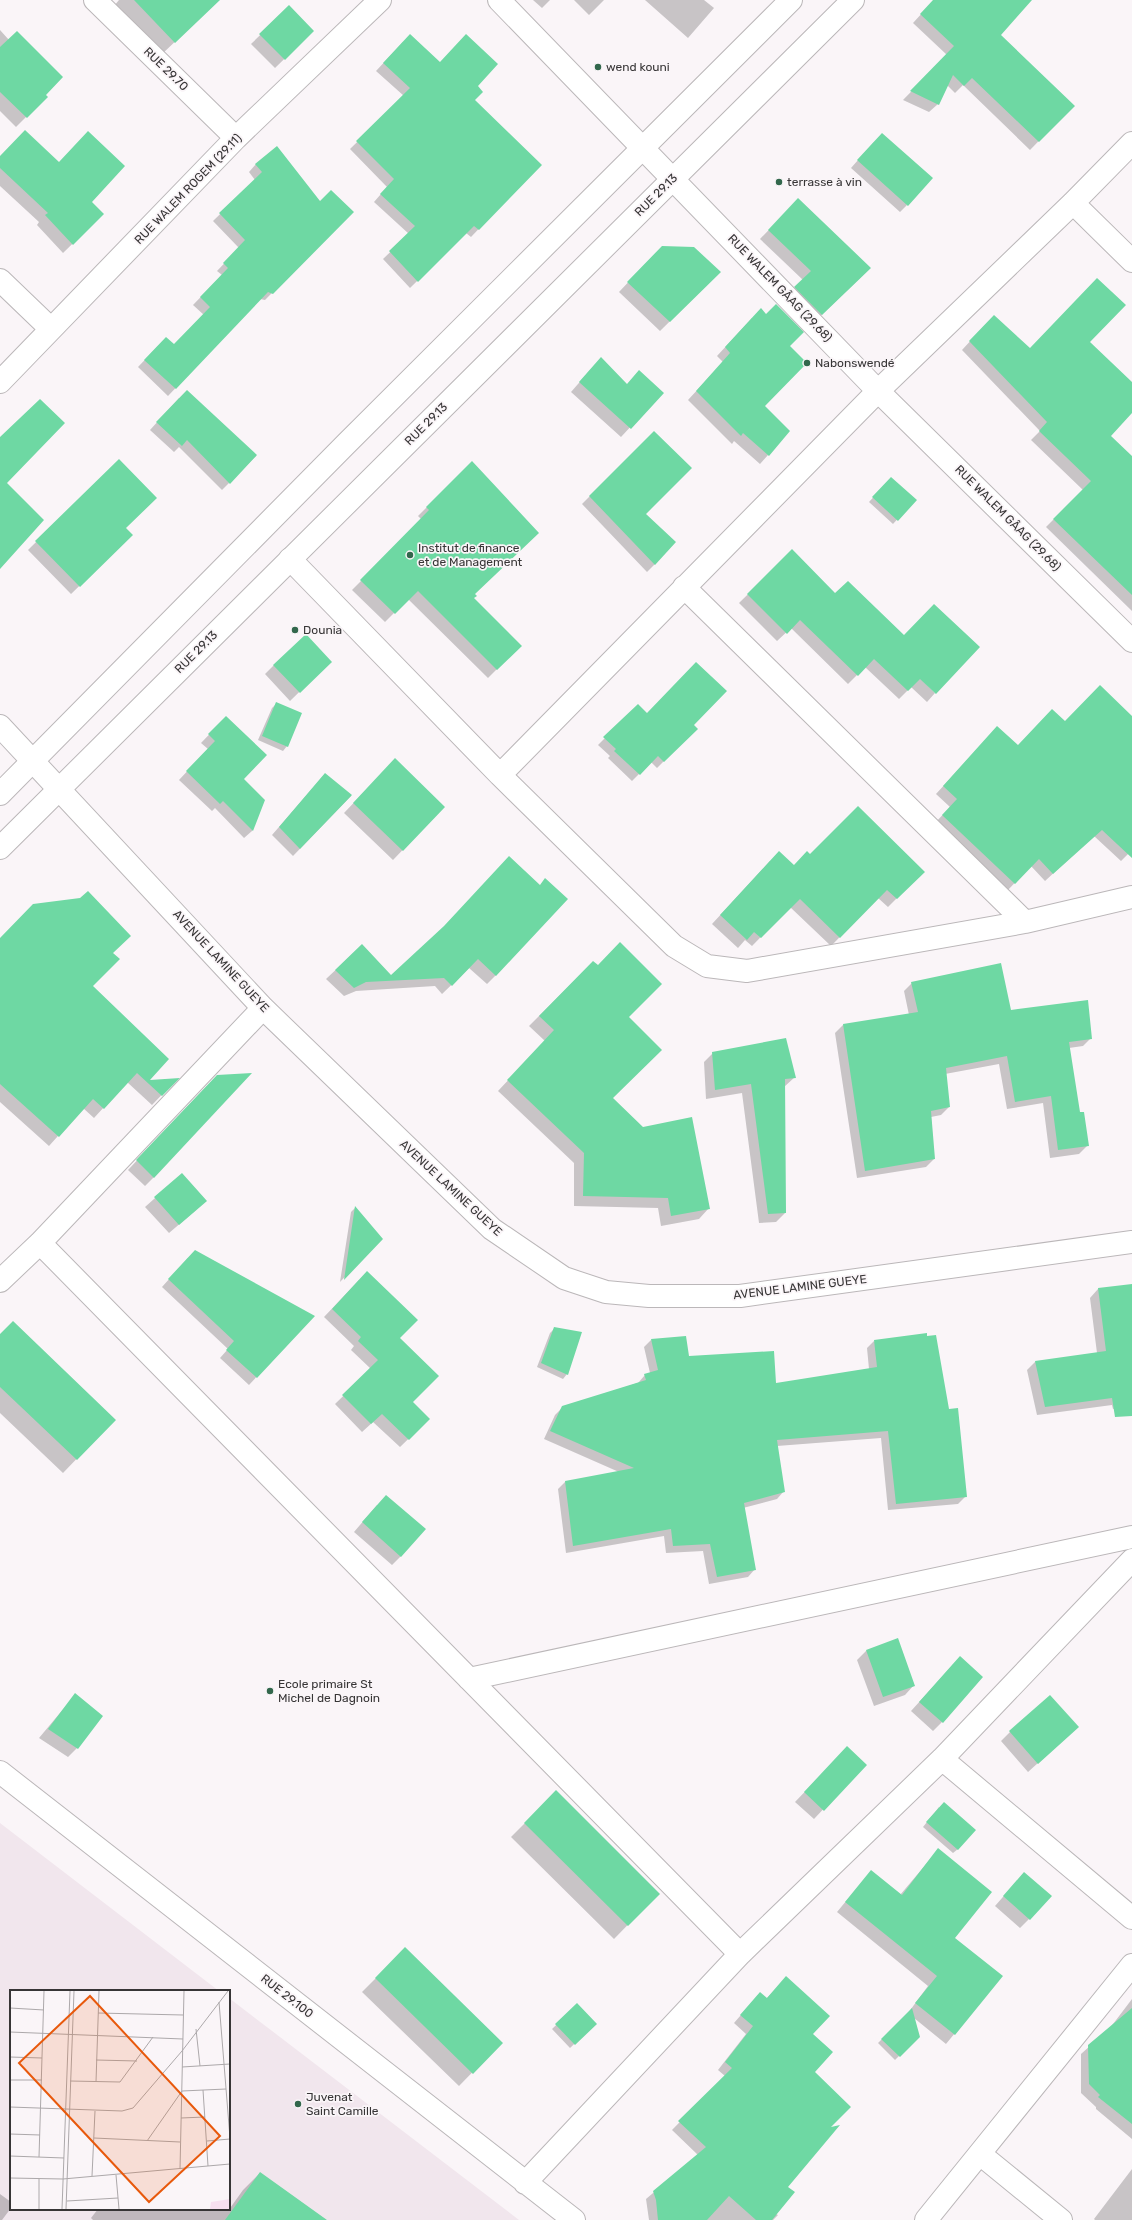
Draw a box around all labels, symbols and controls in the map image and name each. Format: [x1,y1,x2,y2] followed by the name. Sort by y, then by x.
[141,44,191,94] street label: RUE 29.70
[606,60,670,74] place label: wend kouni
[593,62,603,72] marker: wend kouni
[132,131,244,247] street label: RUE WALEM ROGEM (29.11)
[632,171,680,219] street label: RUE 29.13
[787,175,862,189] place label: terrasse à vin
[774,177,784,187] marker: terrasse à vin
[725,231,835,345] street label: RUE WALEM GÂAG (29.68)
[815,356,895,370] place label: Nabonswendé
[802,358,812,368] marker: Nabonswendé
[402,400,450,448] street label: RUE 29.13
[952,462,1064,574] street label: RUE WALEM GÂAG (29.68)
[418,541,523,569] place label: Institut de finance et de Management
[405,550,415,560] marker: Institut de finance et de Management
[303,623,342,637] place label: Dounia
[290,625,300,635] marker: Dounia
[172,628,220,676] street label: RUE 29.13
[170,907,272,1015] street label: AVENUE LAMINE GUEYE
[397,1137,505,1239] street label: AVENUE LAMINE GUEYE
[732,1272,868,1302] street label: AVENUE LAMINE GUEYE
[278,1677,380,1705] place label: Ecole primaire St Michel de Dagnoin
[265,1686,275,1696] marker: Ecole primaire St Michel de Dagnoin
[258,1971,316,2021] street label: RUE 29.100
[10,1990,230,2210] inset map
[306,2090,379,2118] place label: Juvenat Saint Camille
[293,2099,303,2109] marker: Juvenat Saint Camille

